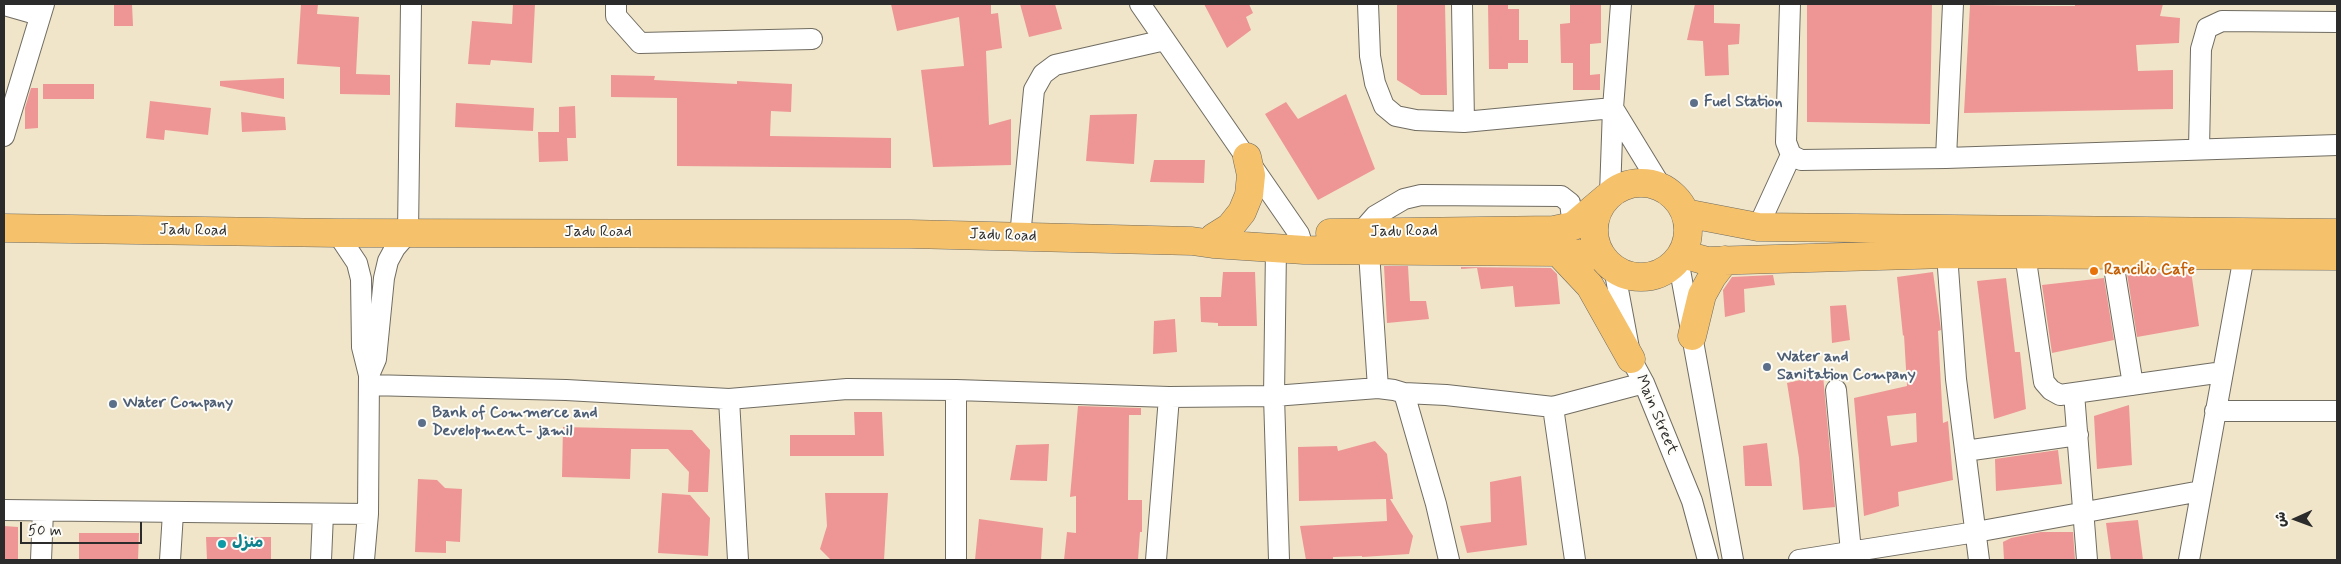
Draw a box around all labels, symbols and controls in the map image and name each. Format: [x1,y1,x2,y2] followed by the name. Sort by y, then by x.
[1704,93,1782,113] place label: Fuel Station
[1688,97,1700,109] marker: Fuel Station
[159,221,227,241] street label: Jadu Road
[1370,222,1438,242] street label: Jadu Road
[564,223,632,243] street label: Jadu Road
[969,225,1037,247] street label: Jadu Road
[2104,261,2195,281] place label: Rancilio Cafe
[2088,265,2100,277] marker: Rancilio Cafe
[1777,348,1916,386] place label: Water and Sanitation Company
[1761,361,1773,373] marker: Water and Sanitation Company
[1631,372,1681,458] street label: Main Street
[123,394,233,414] place label: Water Company
[107,398,119,410] marker: Water Company
[432,404,598,442] place label: Bank of Commerce and Development- jamil
[416,417,428,429] marker: Bank of Commerce and Development- jamil
[2271,494,2321,544] north arrow
[22,512,145,544] scale bar
[2272,512,2290,528] text: ش
[28,521,62,541] text: 50 m
[232,534,263,554] place label: منزل
[216,538,228,550] marker: منزل

